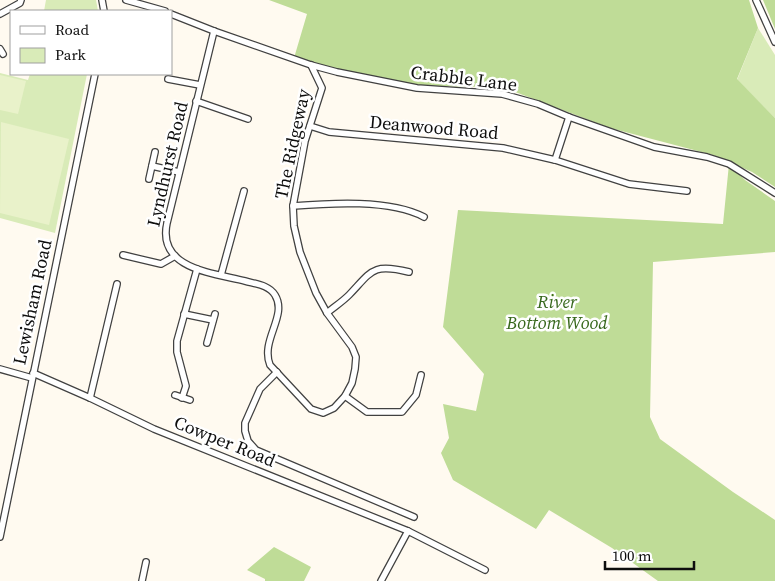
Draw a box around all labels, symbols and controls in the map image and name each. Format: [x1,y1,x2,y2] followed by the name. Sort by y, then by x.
[10,10,172,75] legend
[55,19,89,40] text: Road
[55,44,87,65] text: Park
[409,59,519,97] street label: Crabble Lane
[268,86,316,201] street label: The Ridgeway
[140,99,194,229] street label: Lyndhurst Road
[368,109,500,145] street label: Deanwood Road
[7,237,57,367] street label: Lewisham Road
[505,289,608,335] park label: River Bottom Wood
[171,409,279,473] street label: Cowper Road
[605,538,694,570] scale bar
[612,545,652,566] text: 100 m

